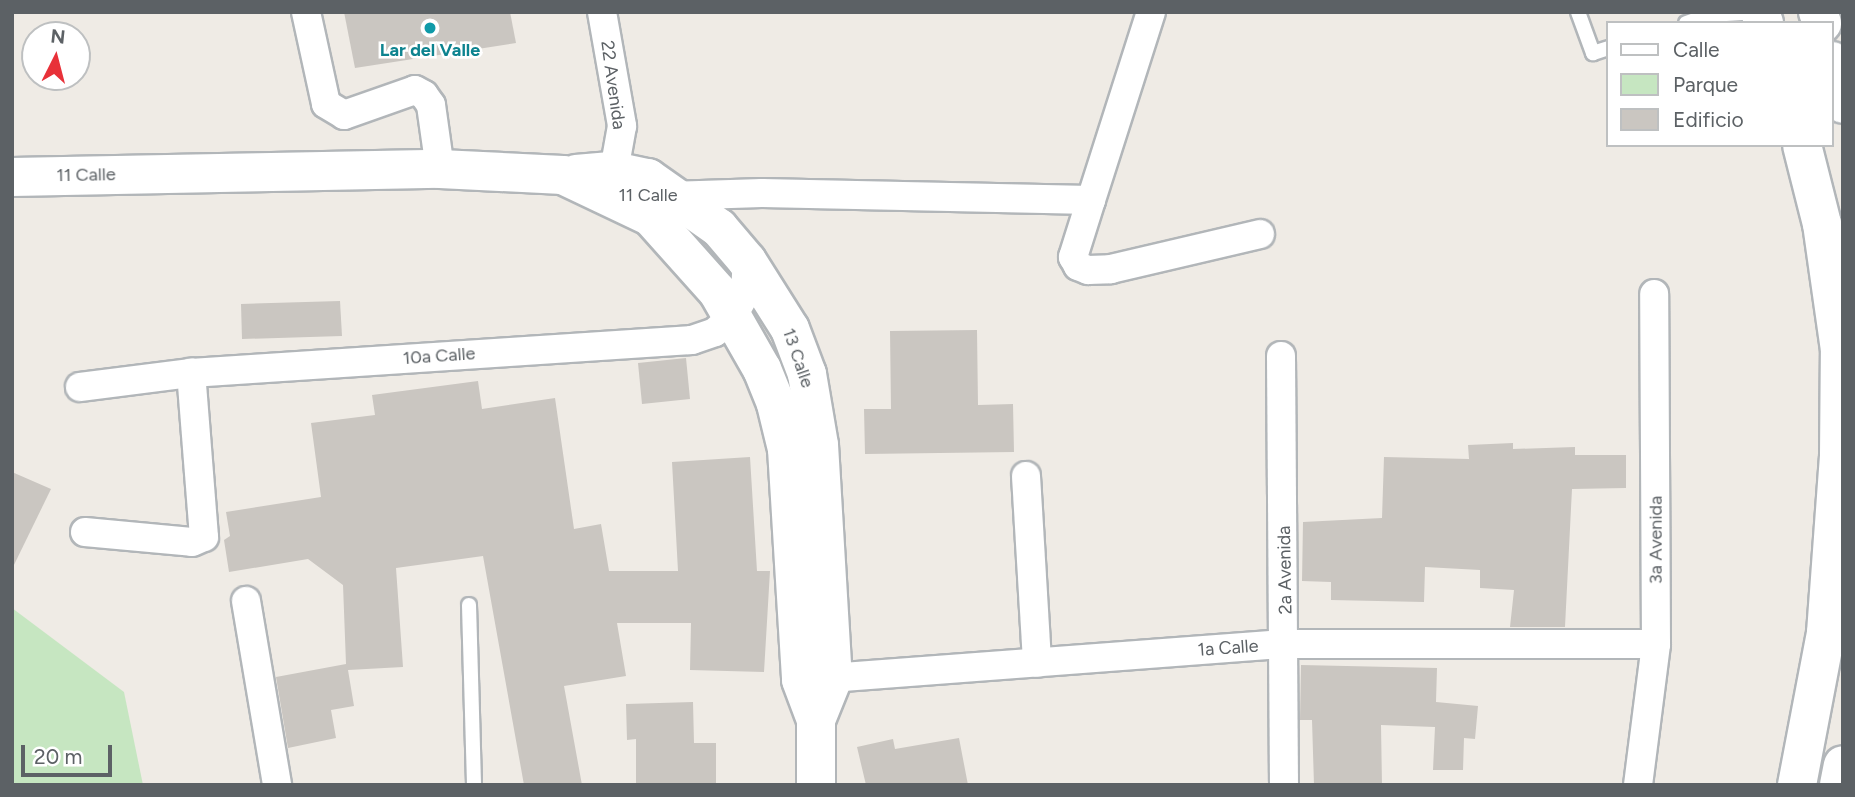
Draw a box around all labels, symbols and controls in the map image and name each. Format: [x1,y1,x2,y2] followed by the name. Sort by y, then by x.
[422,20,438,36] marker: Lar del Valle
[21,21,91,91] north arrow
[1606,21,1834,147] legend
[50,24,67,49] text: N
[1673,37,1720,62] text: Calle
[380,39,480,61] place label: Lar del Valle
[596,39,630,131] street label: 22 Avenida
[1673,72,1738,97] text: Parque
[1673,107,1744,132] text: Edificio
[56,164,116,186] street label: 11 Calle
[618,184,678,206] street label: 11 Calle
[778,325,818,391] street label: 13 Calle
[402,343,476,369] street label: 10a Calle
[1645,496,1667,584] street label: 3a Avenida
[1273,526,1297,614] street label: 2a Avenida
[1197,635,1259,661] street label: 1a Calle
[24,730,116,774] scale bar
[34,744,82,769] text: 20 m

